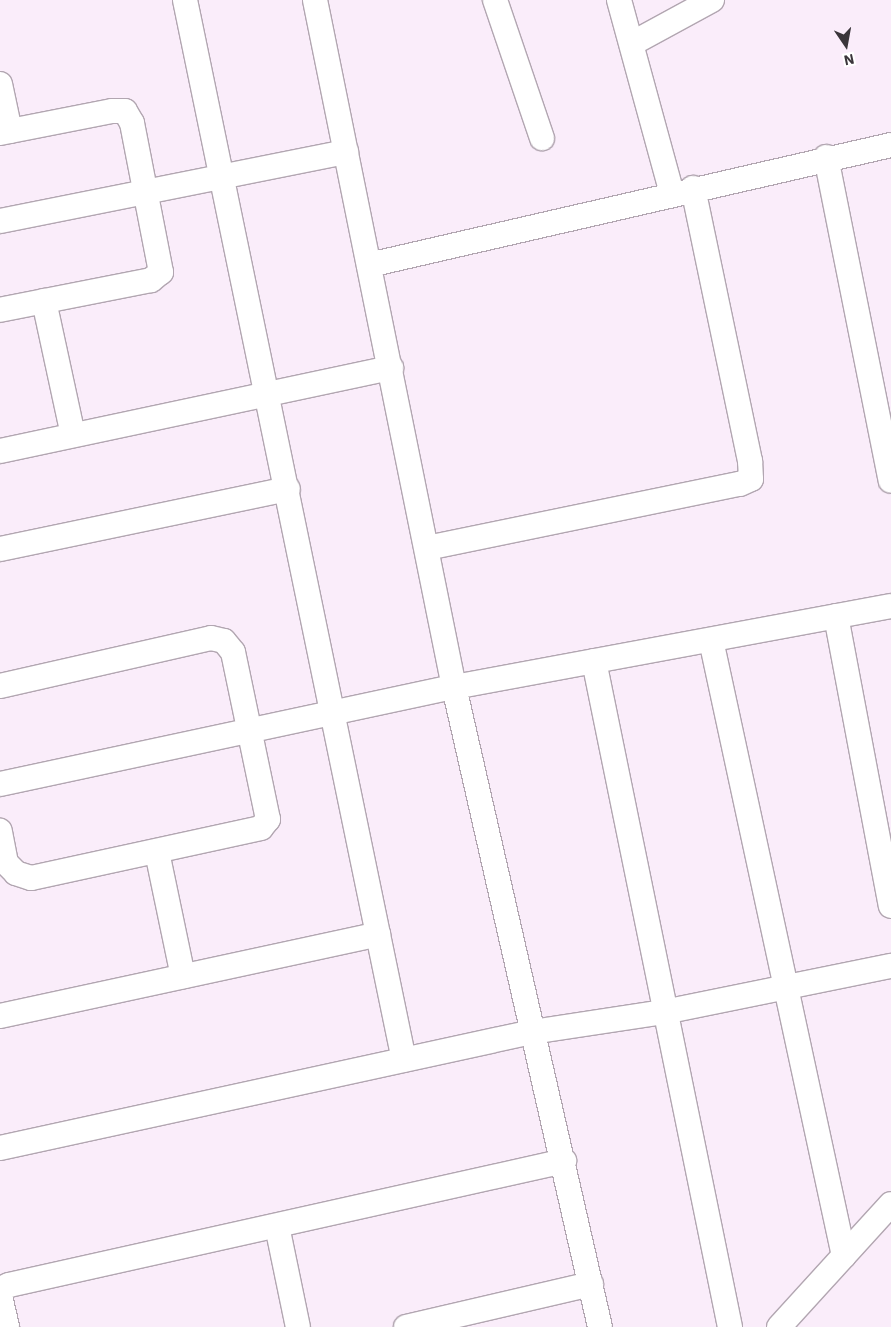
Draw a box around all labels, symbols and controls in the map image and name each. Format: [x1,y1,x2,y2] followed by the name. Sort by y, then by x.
[821,20,871,70] north arrow
[842,50,856,70] text: N

